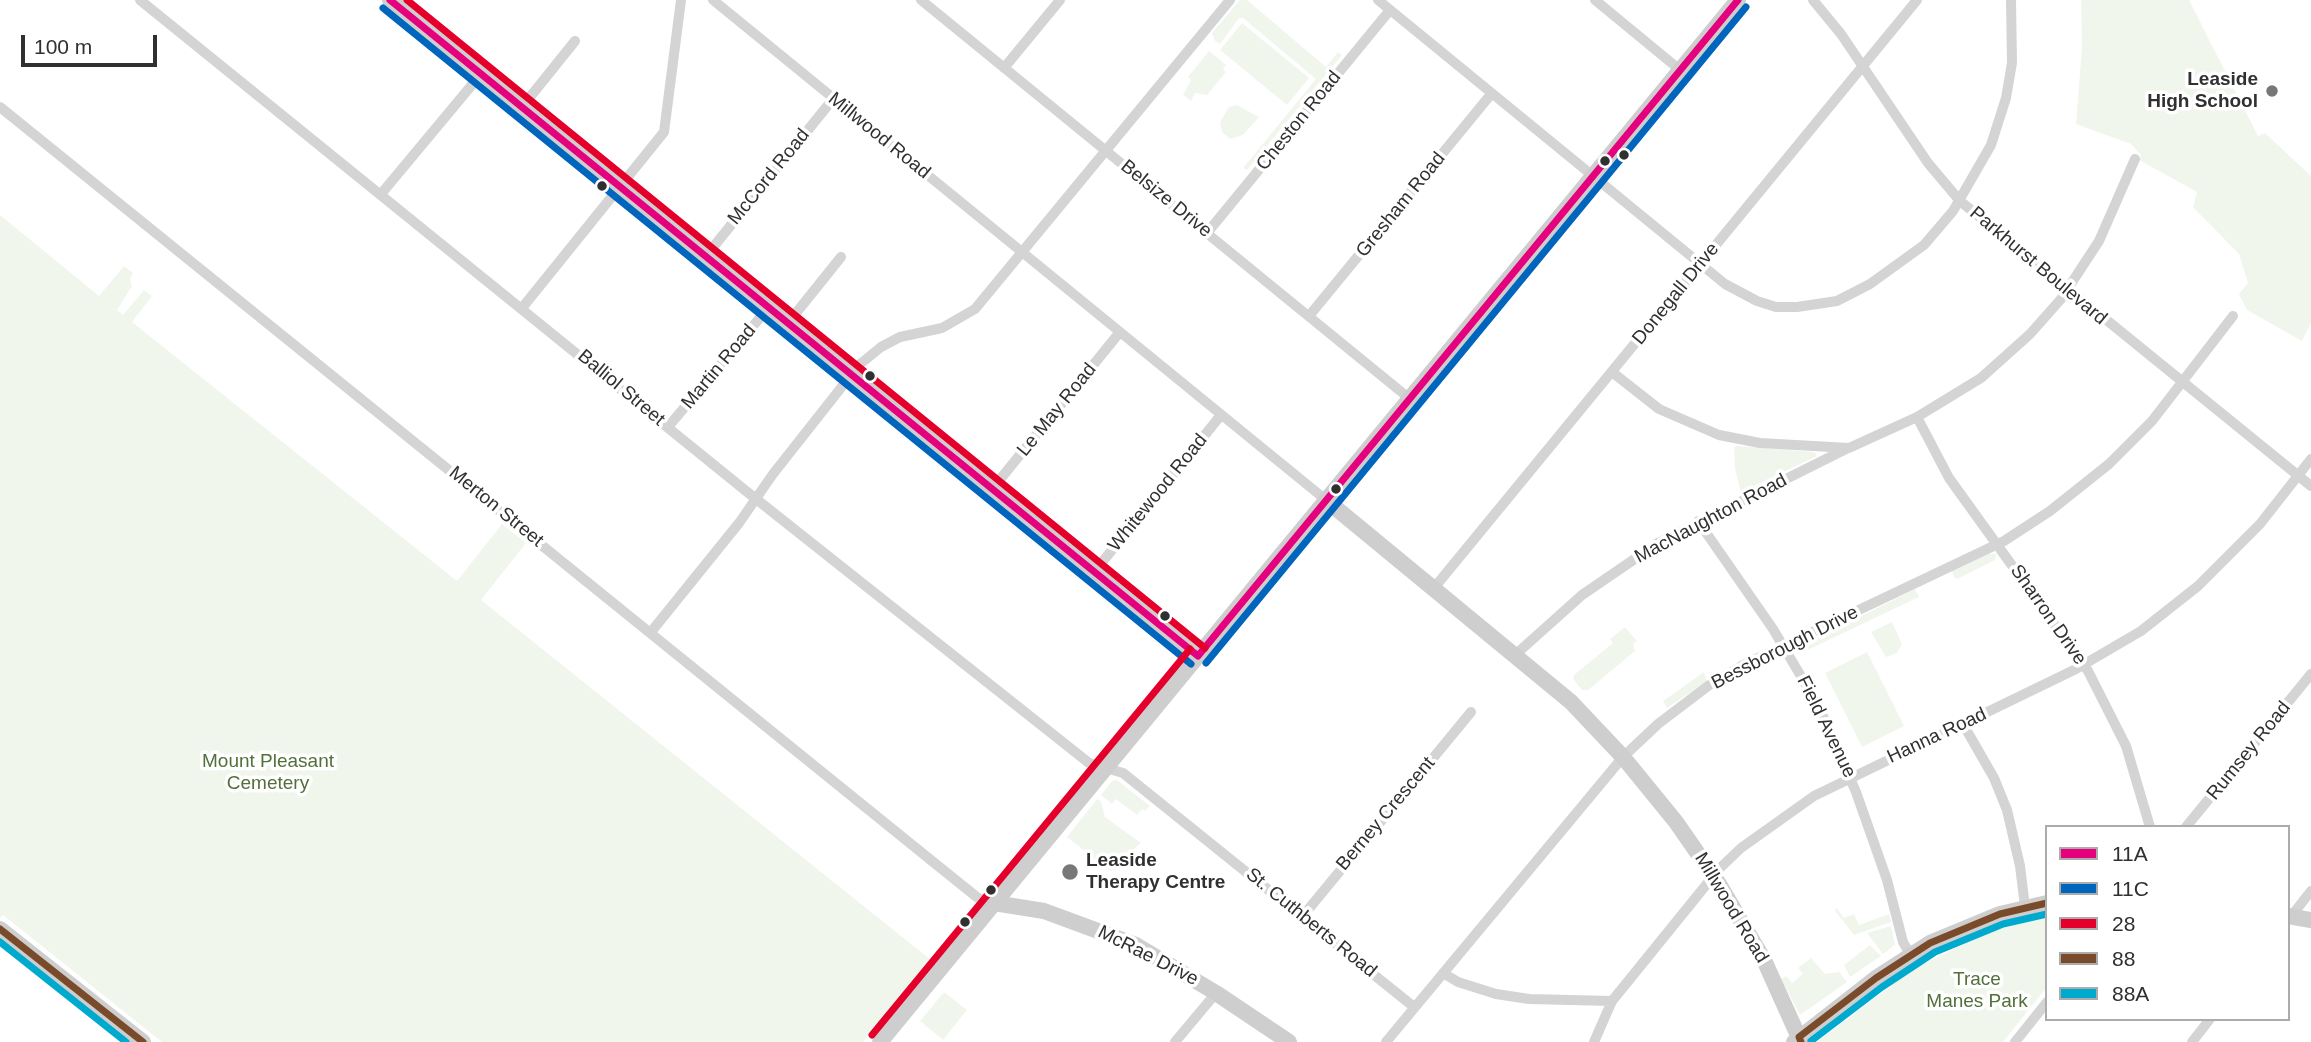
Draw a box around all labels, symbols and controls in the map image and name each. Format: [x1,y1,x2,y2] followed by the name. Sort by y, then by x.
[24,21,161,65] scale bar
[34,35,92,58] text: 100 m
[1252,67,1346,175] street label: Cheston Road
[2147,69,2258,113] place label: Leaside High School
[2264,83,2280,99] marker: Leaside High School
[823,88,935,184] street label: Millwood Road
[723,124,815,230] street label: McCord Road
[1352,148,1450,262] street label: Gresham Road
[1617,148,1631,162] unlabelled marker
[1598,154,1612,168] unlabelled marker
[1116,155,1216,243] street label: Belsize Drive
[595,179,609,193] unlabelled marker
[1965,202,2111,330] street label: Parkhurst Boulevard
[1628,238,1724,350] street label: Donegall Drive
[677,320,761,414] street label: Martin Road
[573,345,669,431] street label: Balliol Street
[1013,359,1101,461] street label: Le May Road
[863,369,877,383] unlabelled marker
[1104,430,1212,556] street label: Whitewood Road
[444,462,548,552] street label: Merton Street
[1631,469,1791,569] street label: MacNaughton Road
[1329,482,1343,496] unlabelled marker
[2005,560,2091,670] street label: Sharron Drive
[1708,601,1862,695] street label: Bessborough Drive
[1158,609,1172,623] unlabelled marker
[1792,672,1860,782] street label: Field Avenue
[2202,697,2296,805] street label: Rumsey Road
[1884,703,1990,769] street label: Hanna Road
[202,751,334,795] park label: Mount Pleasant Cemetery
[1332,752,1440,876] street label: Berney Crescent
[2045,825,2290,1021] legend
[2112,842,2148,865] text: 11A
[1689,849,1773,967] street label: Millwood Road
[1086,850,1225,894] place label: Leaside Therapy Centre
[1060,862,1080,882] marker: Leaside Therapy Centre
[1241,863,1381,983] street label: St. Cuthberts Road
[2112,877,2149,900] text: 11C
[984,883,998,897] unlabelled marker
[2112,912,2135,935] text: 28
[958,915,972,929] unlabelled marker
[1094,921,1202,991] street label: McRae Drive
[2112,947,2135,970] text: 88
[1926,969,2028,1013] park label: Trace Manes Park
[2112,982,2149,1005] text: 88A

